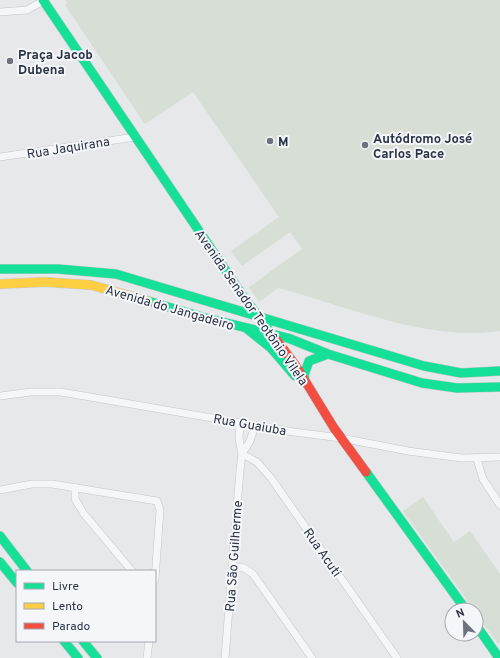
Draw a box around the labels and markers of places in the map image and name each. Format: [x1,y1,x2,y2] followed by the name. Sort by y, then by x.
[18,48,93,79] place label: Praça Jacob Dubena
[5,56,15,66] marker: Praça Jacob Dubena
[373,132,472,163] place label: Autódromo José Carlos Pace
[278,135,289,151] place label: M
[265,136,275,146] marker: M
[360,140,370,150] marker: Autódromo José Carlos Pace

